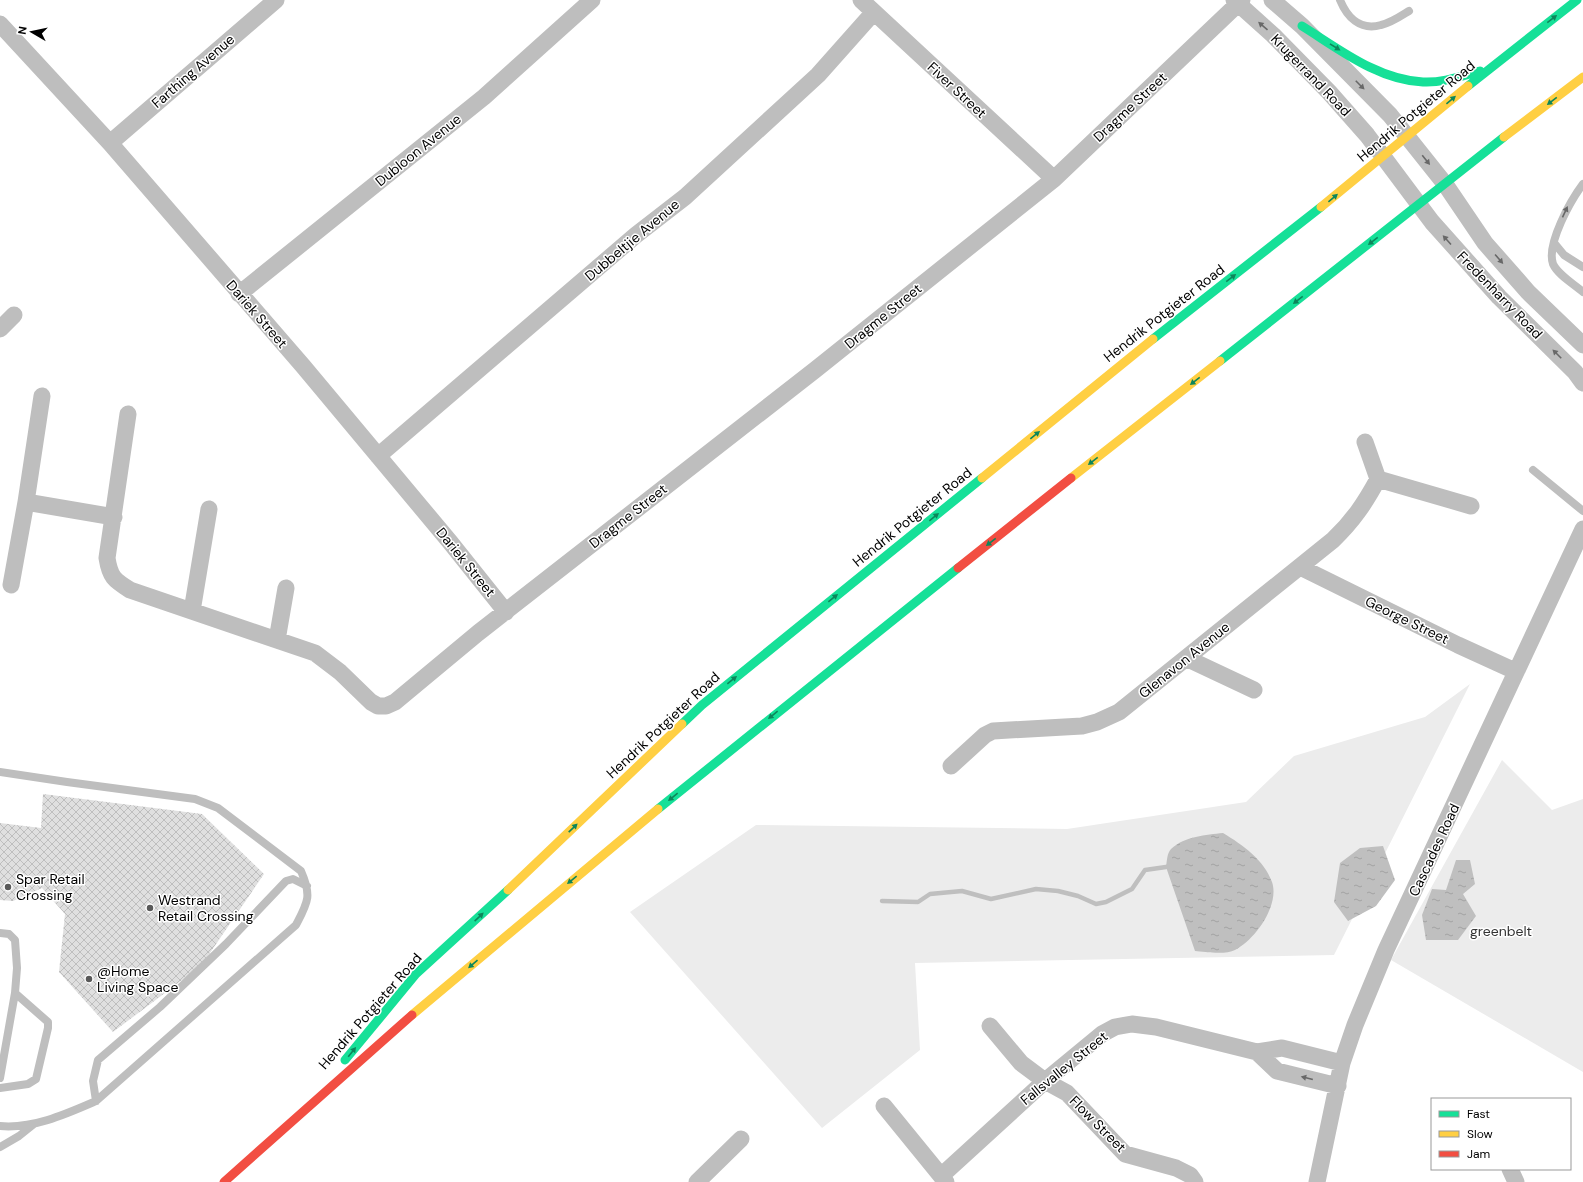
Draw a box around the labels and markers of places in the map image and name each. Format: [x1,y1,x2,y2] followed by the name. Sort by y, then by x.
[16,870,85,904] place label: Spar Retail Crossing
[3,882,13,892] marker: Spar Retail Crossing
[158,891,254,925] place label: Westrand Retail Crossing
[145,903,155,913] marker: Westrand Retail Crossing
[97,962,179,996] place label: @Home Living Space
[84,974,94,984] marker: @Home Living Space

